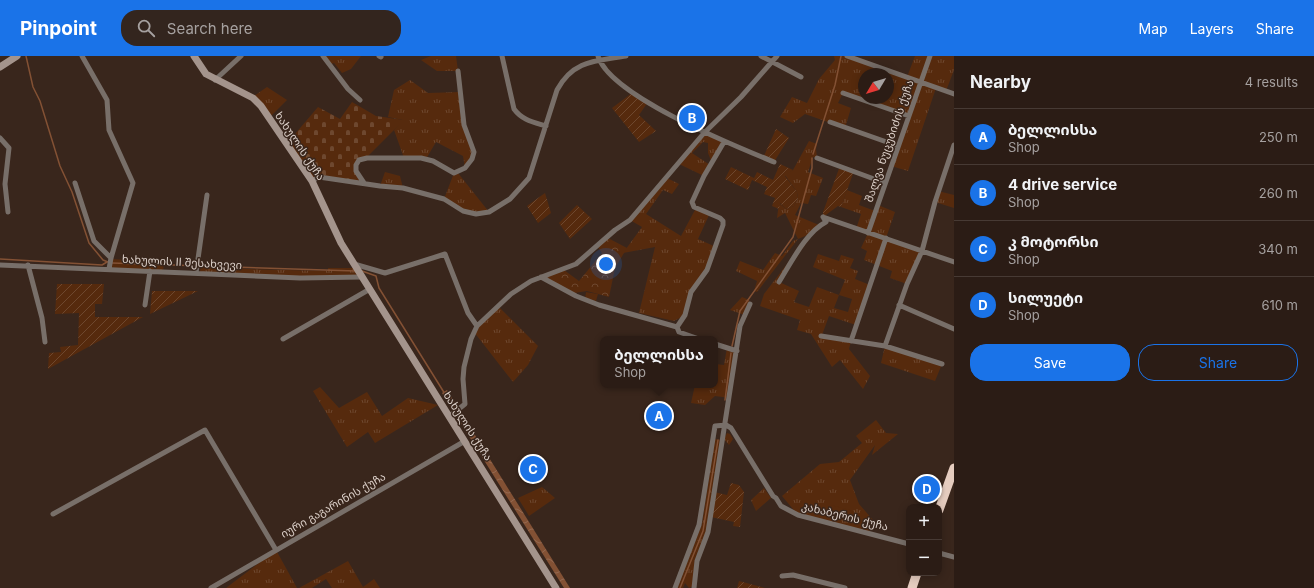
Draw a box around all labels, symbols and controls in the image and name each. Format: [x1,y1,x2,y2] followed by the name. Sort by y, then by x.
[121,10,401,46] search box
[20,17,97,40] text: Pinpoint
[135,17,157,39] icon: search
[167,19,253,38] text: Search here
[1139,20,1168,37] text: Map
[1190,20,1234,37] text: Layers
[1256,20,1294,37] text: Share
[858,68,894,104] north arrow
[970,72,1031,92] text: Nearby
[1245,74,1298,90] text: 4 results
[861,78,917,204] street label: შალვა ნუცუბიძის ქუჩა
[679,103,705,133] pin: B
[272,109,328,183] street label: ხახულის ქუჩა
[1008,120,1097,139] text: ბელლისსა
[978,129,988,145] text: A
[1259,129,1298,145] text: 250 m
[1008,139,1040,155] text: Shop
[1008,175,1117,194] text: 4 drive service
[979,185,987,201] text: B
[1259,185,1298,201] text: 260 m
[1008,194,1040,210] text: Shop
[1008,232,1099,251] text: კ მოტორსი
[978,241,988,257] text: C
[1258,241,1298,257] text: 340 m
[1008,251,1040,267] text: Shop
[122,252,242,272] street label: ხახულის II შესახვევი
[596,254,616,274] your location
[1008,288,1083,307] text: სილუეტი
[978,297,988,313] text: D
[1261,297,1298,313] text: 610 m
[1008,307,1040,323] text: Shop
[600,336,718,388] popup
[970,344,1130,381] button: Save
[1138,344,1298,381] button: Share
[614,345,704,364] text: ბელლისსა
[614,364,646,380] text: Shop
[440,389,496,463] street label: ხახულის ქუჩა
[646,401,672,431] pin: A
[520,454,546,484] pin: C
[278,469,388,541] street label: იური გაგარინის ქუჩა
[914,474,940,504] pin: D
[800,498,890,534] street label: კახაბერის ქუჩა
[906,504,942,576] map controls
[906,504,942,540] button: +
[906,540,942,576] button: −

